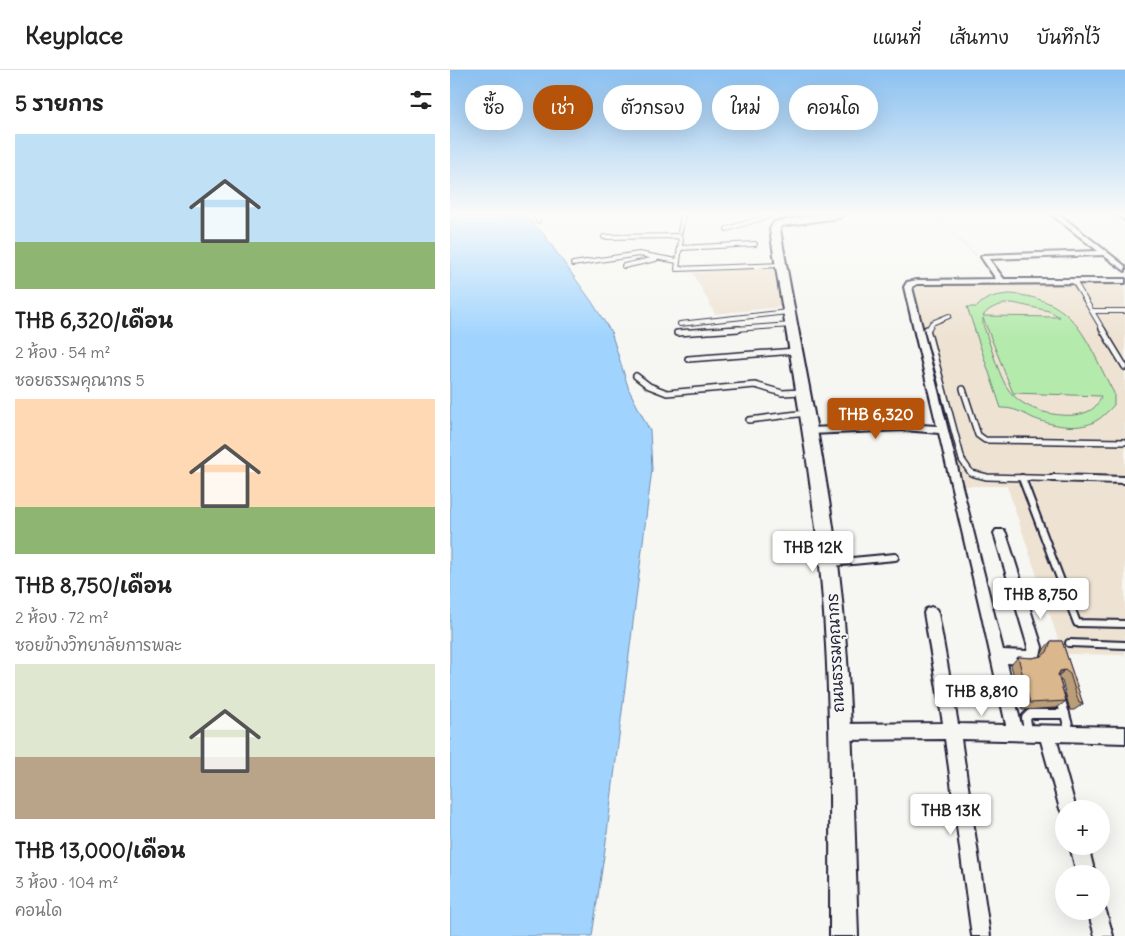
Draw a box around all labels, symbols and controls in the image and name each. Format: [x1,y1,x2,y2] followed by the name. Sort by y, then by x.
[25,20,123,50] text: Keyplace
[873,26,921,49] text: แผนที่
[949,26,1009,49] text: เส้นทาง
[1037,26,1100,49] text: บันทึกไว้
[465,85,523,130] chip: ซื้อ
[533,85,593,130] chip: เช่า
[603,85,702,130] chip: ตัวกรอง
[712,85,779,130] chip: ใหม่
[789,85,878,130] chip: คอนโด
[407,86,435,114] icon: filters
[15,90,104,117] text: 5 รายการ
[180,166,270,256] icon: home
[15,307,173,334] text: THB 6,320/เดือน
[15,342,111,362] text: 2 ห้อง · 54 m²
[15,370,145,390] text: ซอยธรรมคุณากร 5
[819,398,933,440] pin: THB 6,320
[838,404,914,424] text: THB 6,320
[180,431,270,521] icon: home
[767,530,859,573] pin: THB 12K
[783,537,843,557] text: THB 12K
[15,572,172,599] text: THB 8,750/เดือน
[984,578,1098,620] pin: THB 8,750
[1004,584,1078,604] text: THB 8,750
[822,593,851,713] street label: ถนนธรรมคุณากร
[15,607,109,627] text: 2 ห้อง · 72 m²
[15,635,182,655] text: ซอยข้างวิทยาลัยการพละ
[925,674,1039,717] pin: THB 8,810
[946,681,1018,701] text: THB 8,810
[180,696,270,786] icon: home
[905,794,997,836] pin: THB 13K
[921,800,981,820] text: THB 13K
[1055,800,1110,920] map controls
[1055,800,1110,855] button: +
[15,837,185,864] text: THB 13,000/เดือน
[1055,865,1110,920] button: −
[15,872,119,892] text: 3 ห้อง · 104 m²
[15,900,62,920] text: คอนโด

